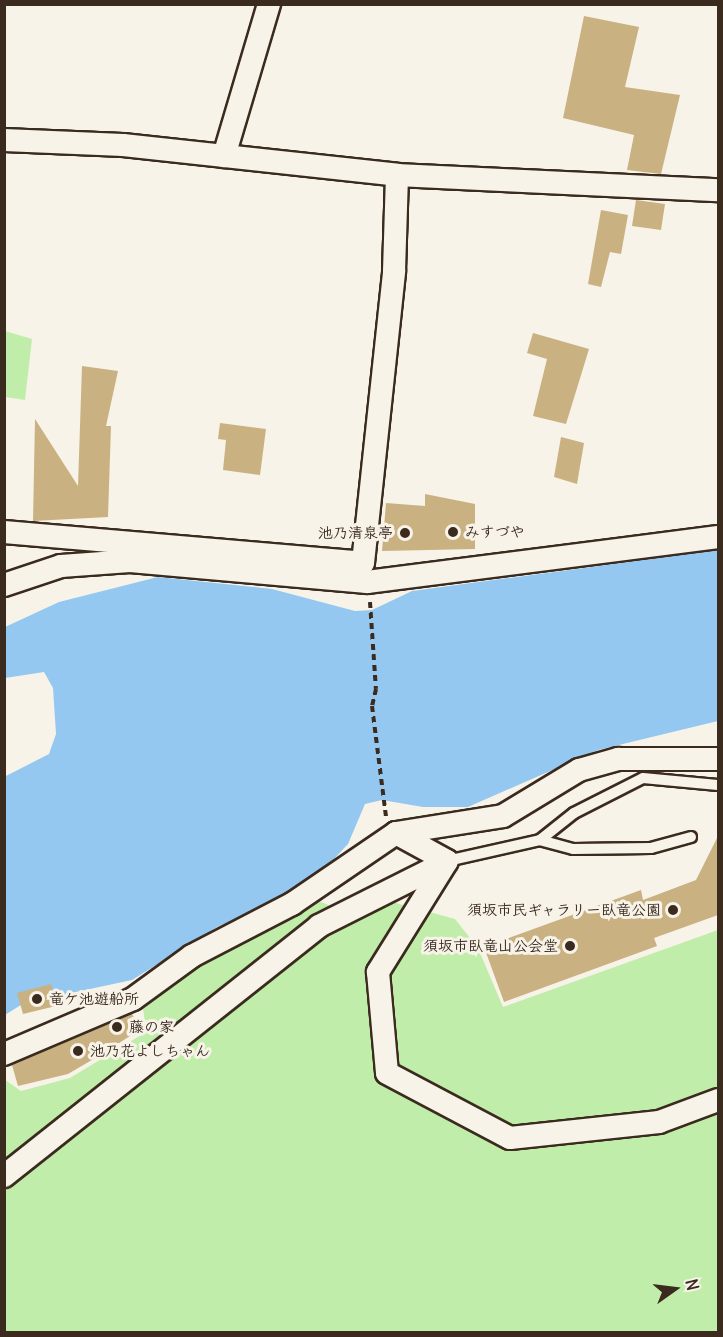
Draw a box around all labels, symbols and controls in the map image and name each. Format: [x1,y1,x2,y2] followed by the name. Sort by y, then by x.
[465,523,525,541] place label: みすづや
[318,524,393,542] place label: 池乃清泉亭
[446,525,460,539] marker: みすづや
[398,526,412,540] marker: 池乃清泉亭
[466,901,661,919] place label: 須坂市民ギャラリー臥竜公園
[666,903,680,917] marker: 須坂市民ギャラリー臥竜公園
[423,937,558,955] place label: 須坂市臥竜山公会堂
[563,939,577,953] marker: 須坂市臥竜山公会堂
[49,990,139,1008] place label: 竜ケ池遊船所
[30,992,44,1006] marker: 竜ケ池遊船所
[129,1018,174,1036] place label: 藤の家
[110,1020,124,1034] marker: 藤の家
[90,1042,210,1060] place label: 池乃花よしちゃん
[71,1044,85,1058] marker: 池乃花よしちゃん
[645,1259,705,1319] north arrow
[681,1277,704,1292] text: N

